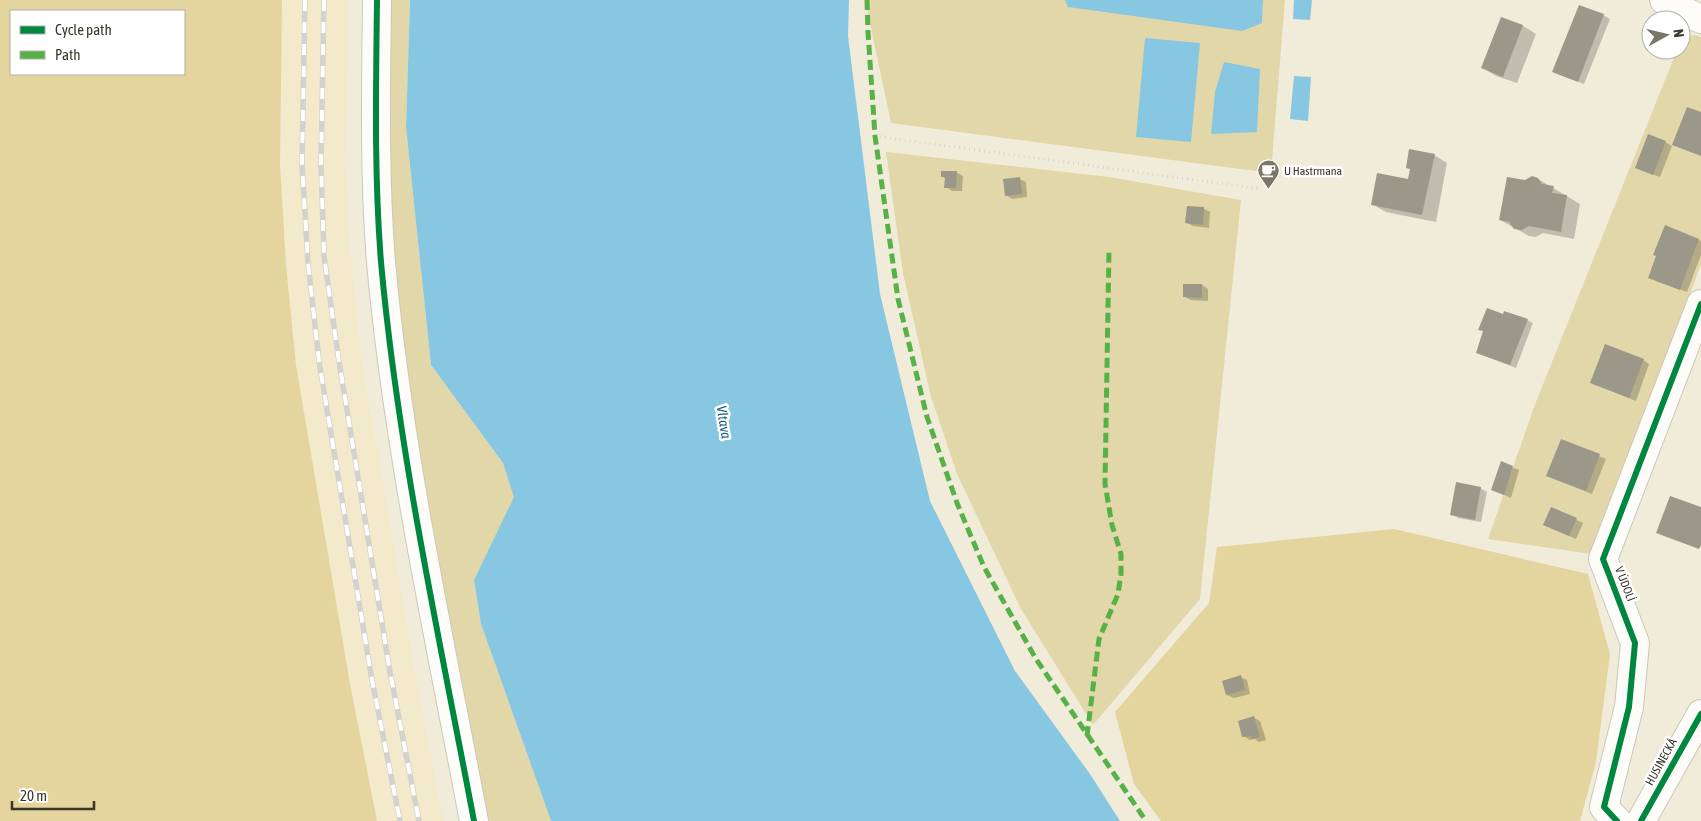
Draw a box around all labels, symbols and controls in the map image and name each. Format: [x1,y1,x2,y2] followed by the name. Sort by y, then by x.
[10,10,185,75] legend
[1641,10,1691,60] north arrow
[55,21,112,38] text: Cycle path
[1670,28,1687,38] text: N
[55,46,81,63] text: Path
[1256,159,1280,190] cafe icon: U Hastrmana
[1284,164,1342,178] place label: U Hastrmana
[714,404,735,440] water label: Vltava
[1612,565,1638,603] street label: V ÚDOLÍ
[1642,736,1680,788] street label: HUSINECKÁ
[12,778,95,810] scale bar
[20,787,47,804] text: 20 m

